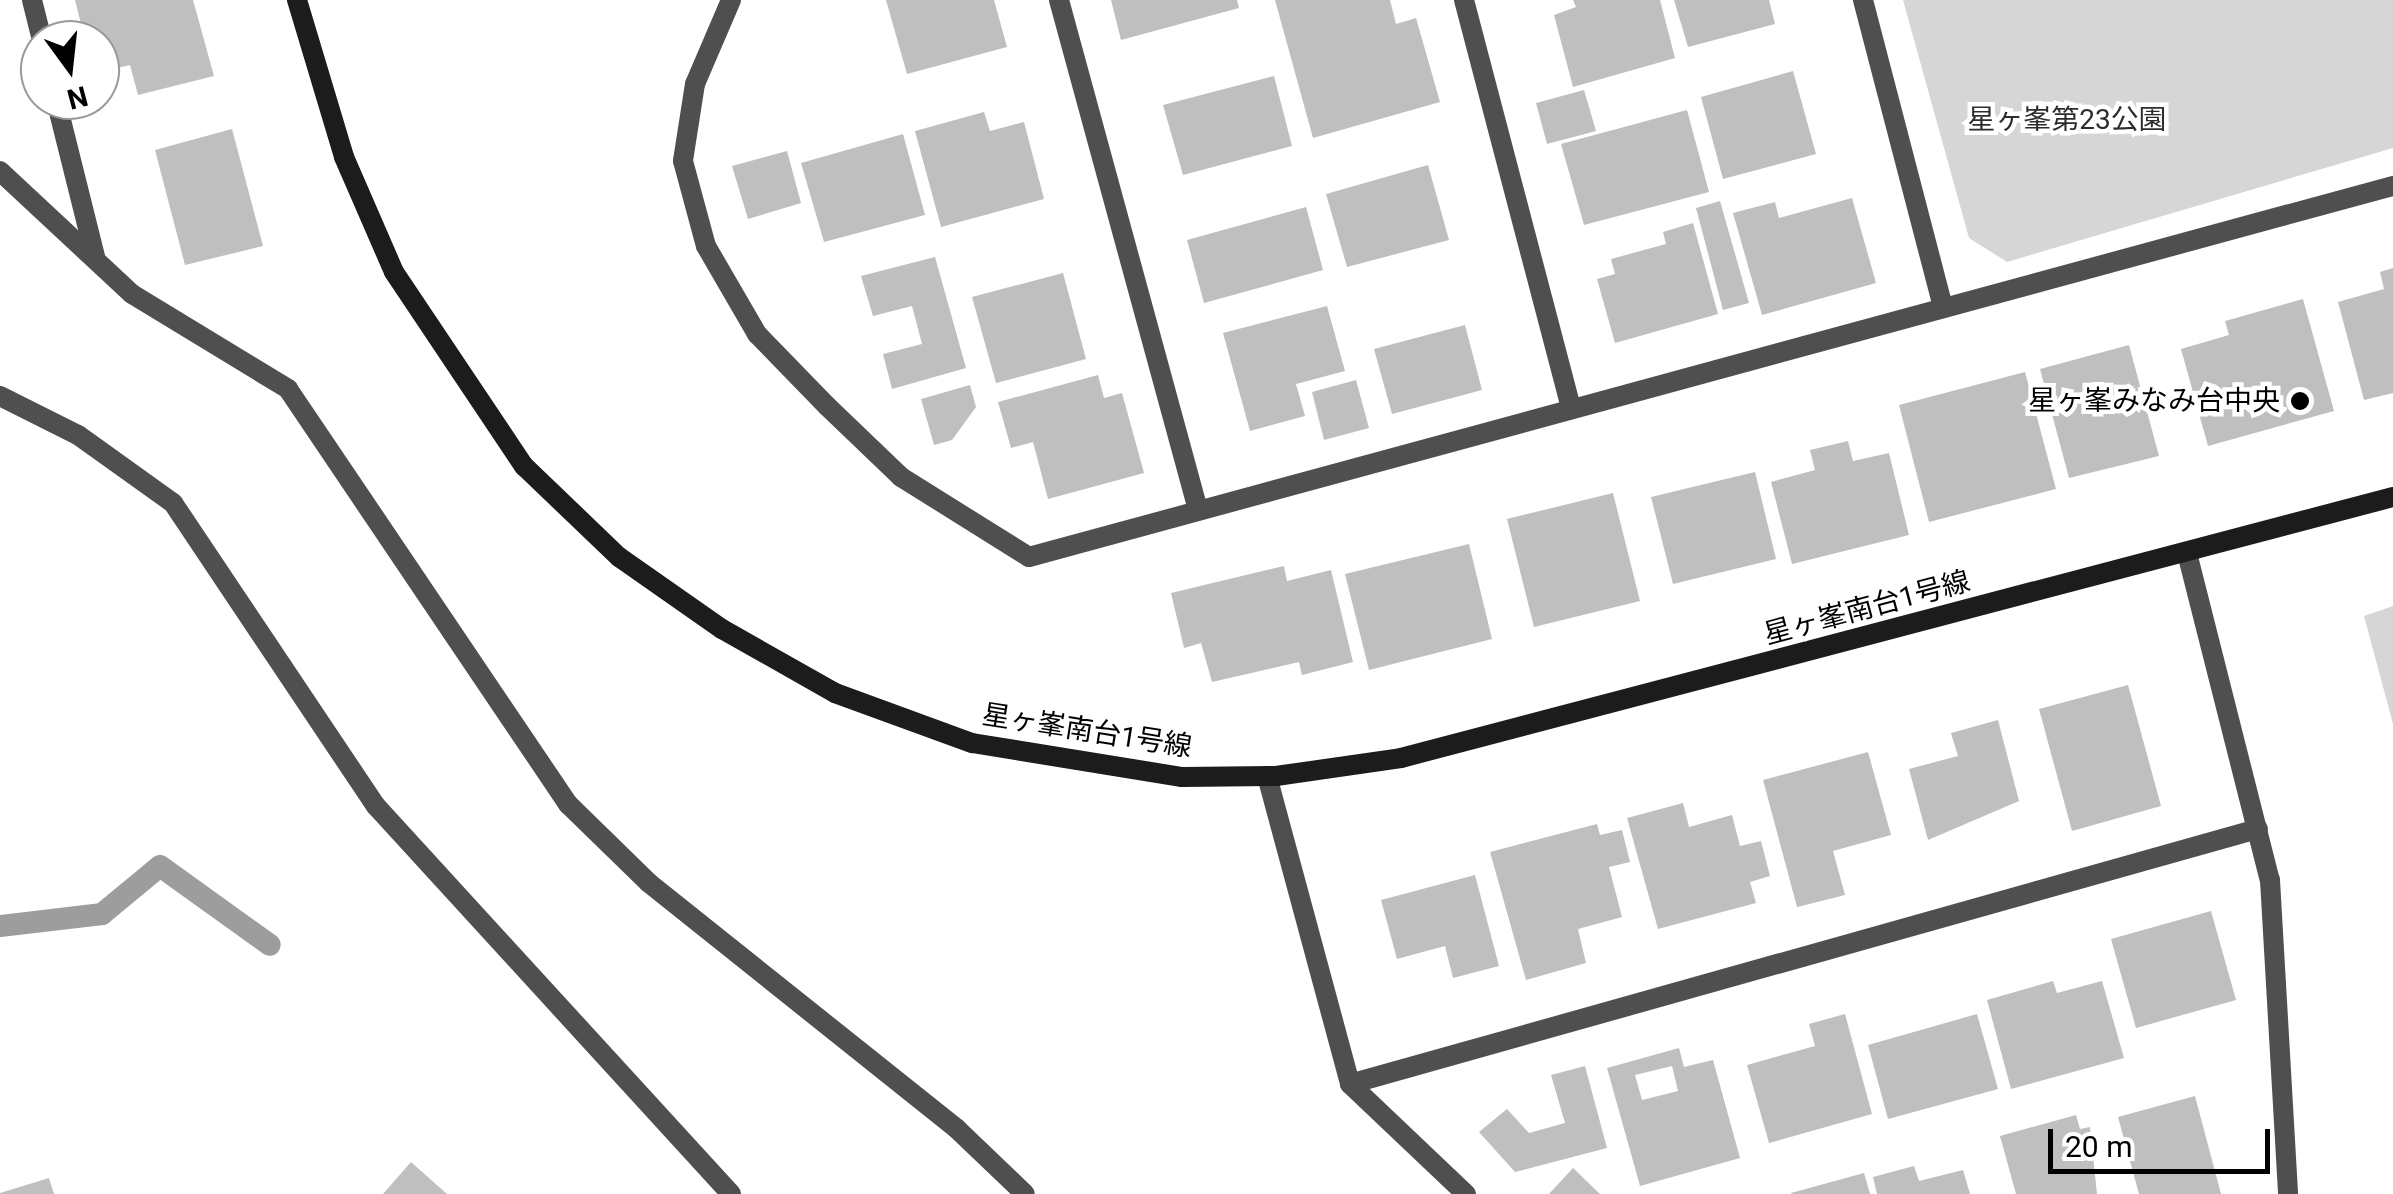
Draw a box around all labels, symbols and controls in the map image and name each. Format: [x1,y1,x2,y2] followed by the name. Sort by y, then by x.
[20,20,120,120] north arrow
[64,79,91,116] text: N
[1967,103,2167,137] park label: 星ヶ峯第23公園
[2028,384,2280,418] place label: 星ヶ峯みなみ台中央
[2289,390,2311,412] marker: 星ヶ峯みなみ台中央
[1760,564,1974,652] street label: 星ヶ峯南台1号線
[980,698,1194,764] street label: 星ヶ峯南台1号線
[2053,1109,2276,1171] scale bar
[2065,1129,2132,1164] text: 20 m

